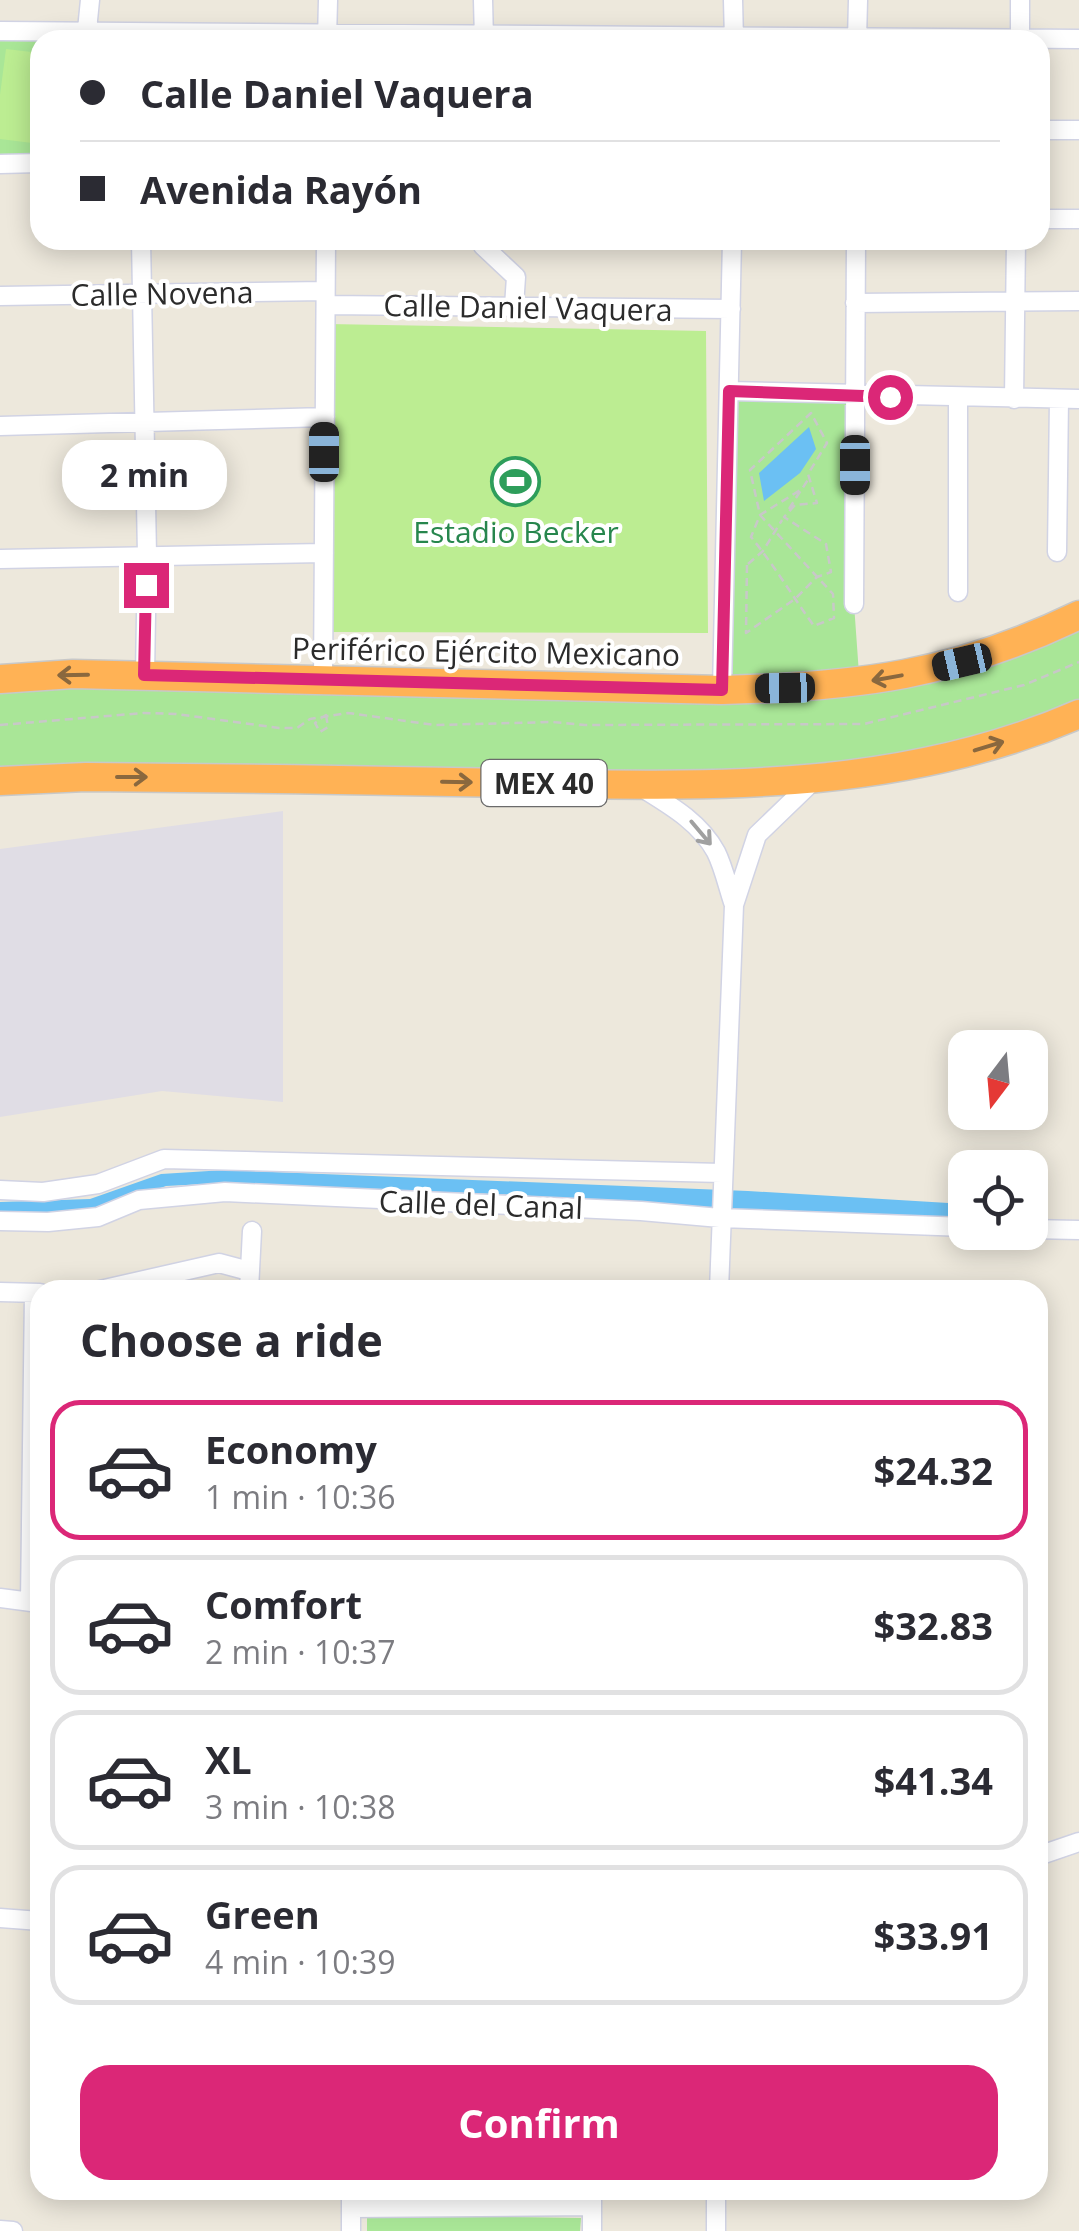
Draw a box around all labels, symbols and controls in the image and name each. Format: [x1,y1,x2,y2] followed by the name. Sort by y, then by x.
[140,67,534,119] text: Calle Daniel Vaquera
[140,163,422,215] text: Avenida Rayón
[70,271,254,315] street label: Calle Novena
[383,284,673,330] street label: Calle Daniel Vaquera
[868,375,913,420] route start
[309,422,339,482] car
[840,435,870,495] car
[64,440,228,510] callout: 2 min
[100,453,189,496] text: 2 min
[490,456,542,508] sports icon: Estadio Becker
[413,511,619,552] place label: Estadio Becker
[124,563,169,608] route end
[292,627,680,675] street label: Periférico Ejército Mexicano
[929,641,995,683] car
[58,666,90,685] one-way arrow
[872,669,904,688] one-way arrow
[755,672,815,704] car
[972,736,1004,754] one-way arrow
[482,760,606,806] road number: MEX 40
[116,768,148,786] one-way arrow
[440,772,473,792] one-way arrow
[690,820,712,846] one-way arrow
[948,1030,1048,1130] north arrow
[948,1030,1048,1250] map controls
[948,1150,1048,1250] button: locate
[378,1180,584,1228] street label: Calle del Canal
[80,1309,383,1370] text: Choose a ride
[205,1423,377,1475] text: Economy
[85,1425,175,1515] icon: car
[874,1444,993,1496] text: $24.32
[205,1475,396,1518] text: 1 min · 10:36
[205,1578,362,1630] text: Comfort
[85,1580,175,1670] icon: car
[874,1599,993,1651] text: $32.83
[205,1630,396,1673] text: 2 min · 10:37
[205,1733,252,1785] text: XL
[85,1735,175,1825] icon: car
[874,1754,993,1806] text: $41.34
[205,1785,396,1828] text: 3 min · 10:38
[205,1888,320,1940] text: Green
[85,1890,175,1980] icon: car
[874,1909,993,1961] text: $33.91
[205,1940,396,1983] text: 4 min · 10:39
[80,2065,998,2180] button: Confirm

